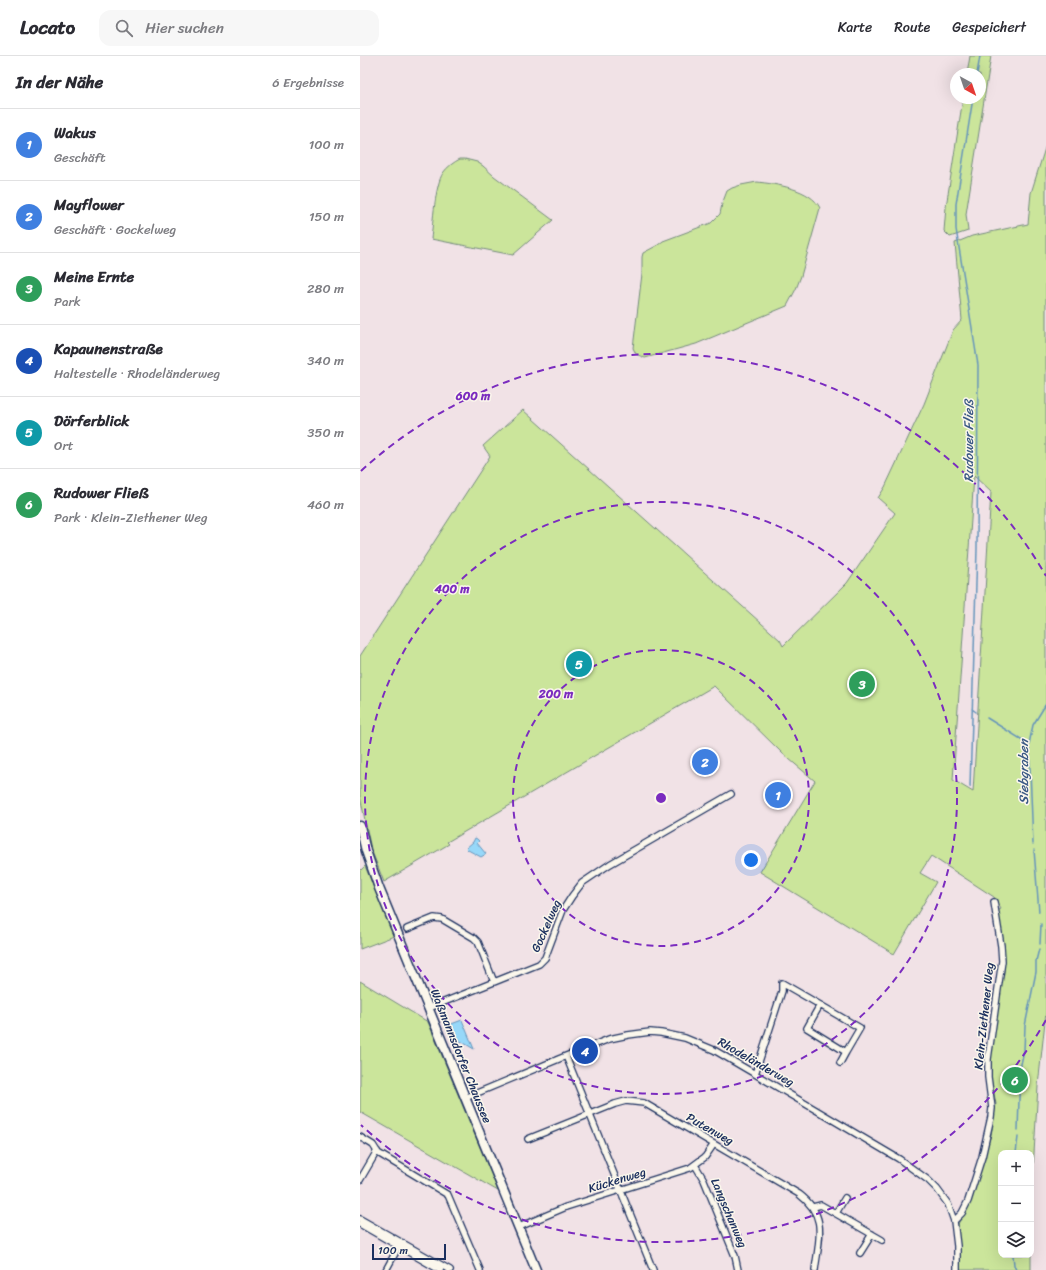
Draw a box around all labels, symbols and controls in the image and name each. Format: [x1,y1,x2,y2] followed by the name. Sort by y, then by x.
[99,10,379,46] search box
[20,11,75,44] text: Locato
[145,15,224,41] text: Hier suchen
[838,15,872,40] text: Karte
[894,15,930,40] text: Route
[952,15,1026,40] text: Gespeichert
[113,17,135,39] icon: search
[16,67,103,97] text: In der Nähe
[950,68,986,104] north arrow
[272,71,344,94] text: 6 Ergebnisse
[54,120,96,146] text: Wakus
[26,133,32,156] text: 1
[309,133,344,156] text: 100 m
[54,146,106,169] text: Geschäft
[54,192,124,218] text: Mayflower
[25,205,33,228] text: 2
[309,205,344,228] text: 150 m
[54,218,176,241] text: Geschäft · Gockelweg
[54,264,134,290] text: Meine Ernte
[25,277,33,300] text: 3
[307,277,344,300] text: 280 m
[54,290,81,313] text: Park
[54,336,163,362] text: Kapaunenstraße
[25,349,33,372] text: 4
[307,349,344,372] text: 340 m
[54,362,220,385] text: Haltestelle · Rhodeländerweg
[455,385,491,407] text: 600 m
[957,398,980,482] water label: Rudower Fließ
[54,408,129,434] text: Dörferblick
[25,421,33,444] text: 5
[307,421,344,444] text: 350 m
[54,434,73,457] text: Ort
[54,480,149,506] text: Rudower Fließ
[25,493,33,516] text: 6
[307,493,344,516] text: 460 m
[54,506,208,529] text: Park · Klein-Ziethener Weg
[433,578,470,600] text: 400 m
[566,649,592,679] pin: 5
[849,669,875,699] pin: 3
[538,683,574,705] text: 200 m
[1012,738,1035,804] water label: Siebgraben
[692,747,718,777] pin: 2
[765,780,791,810] pin: 1
[654,791,668,805] centre of rings
[741,850,761,870] your location
[525,896,567,956] street label: Gockelweg
[967,961,1001,1071] street label: Klein-Ziethener Weg
[424,985,498,1127] street label: Waßmannsdorfer Chaussee
[713,1031,799,1093] street label: Rhodeländerweg
[572,1036,598,1066] pin: 4
[1002,1065,1028,1095] pin: 6
[682,1107,738,1151] street label: Putenweg
[998,1150,1034,1258] map controls
[998,1150,1034,1186] button: +
[585,1161,649,1199] street label: Kückenweg
[704,1175,754,1251] street label: Langschanweg
[998,1186,1034,1222] button: −
[998,1222,1034,1258] button: layers
[378,1241,408,1260] text: 100 m
[372,1242,446,1261] scale bar

